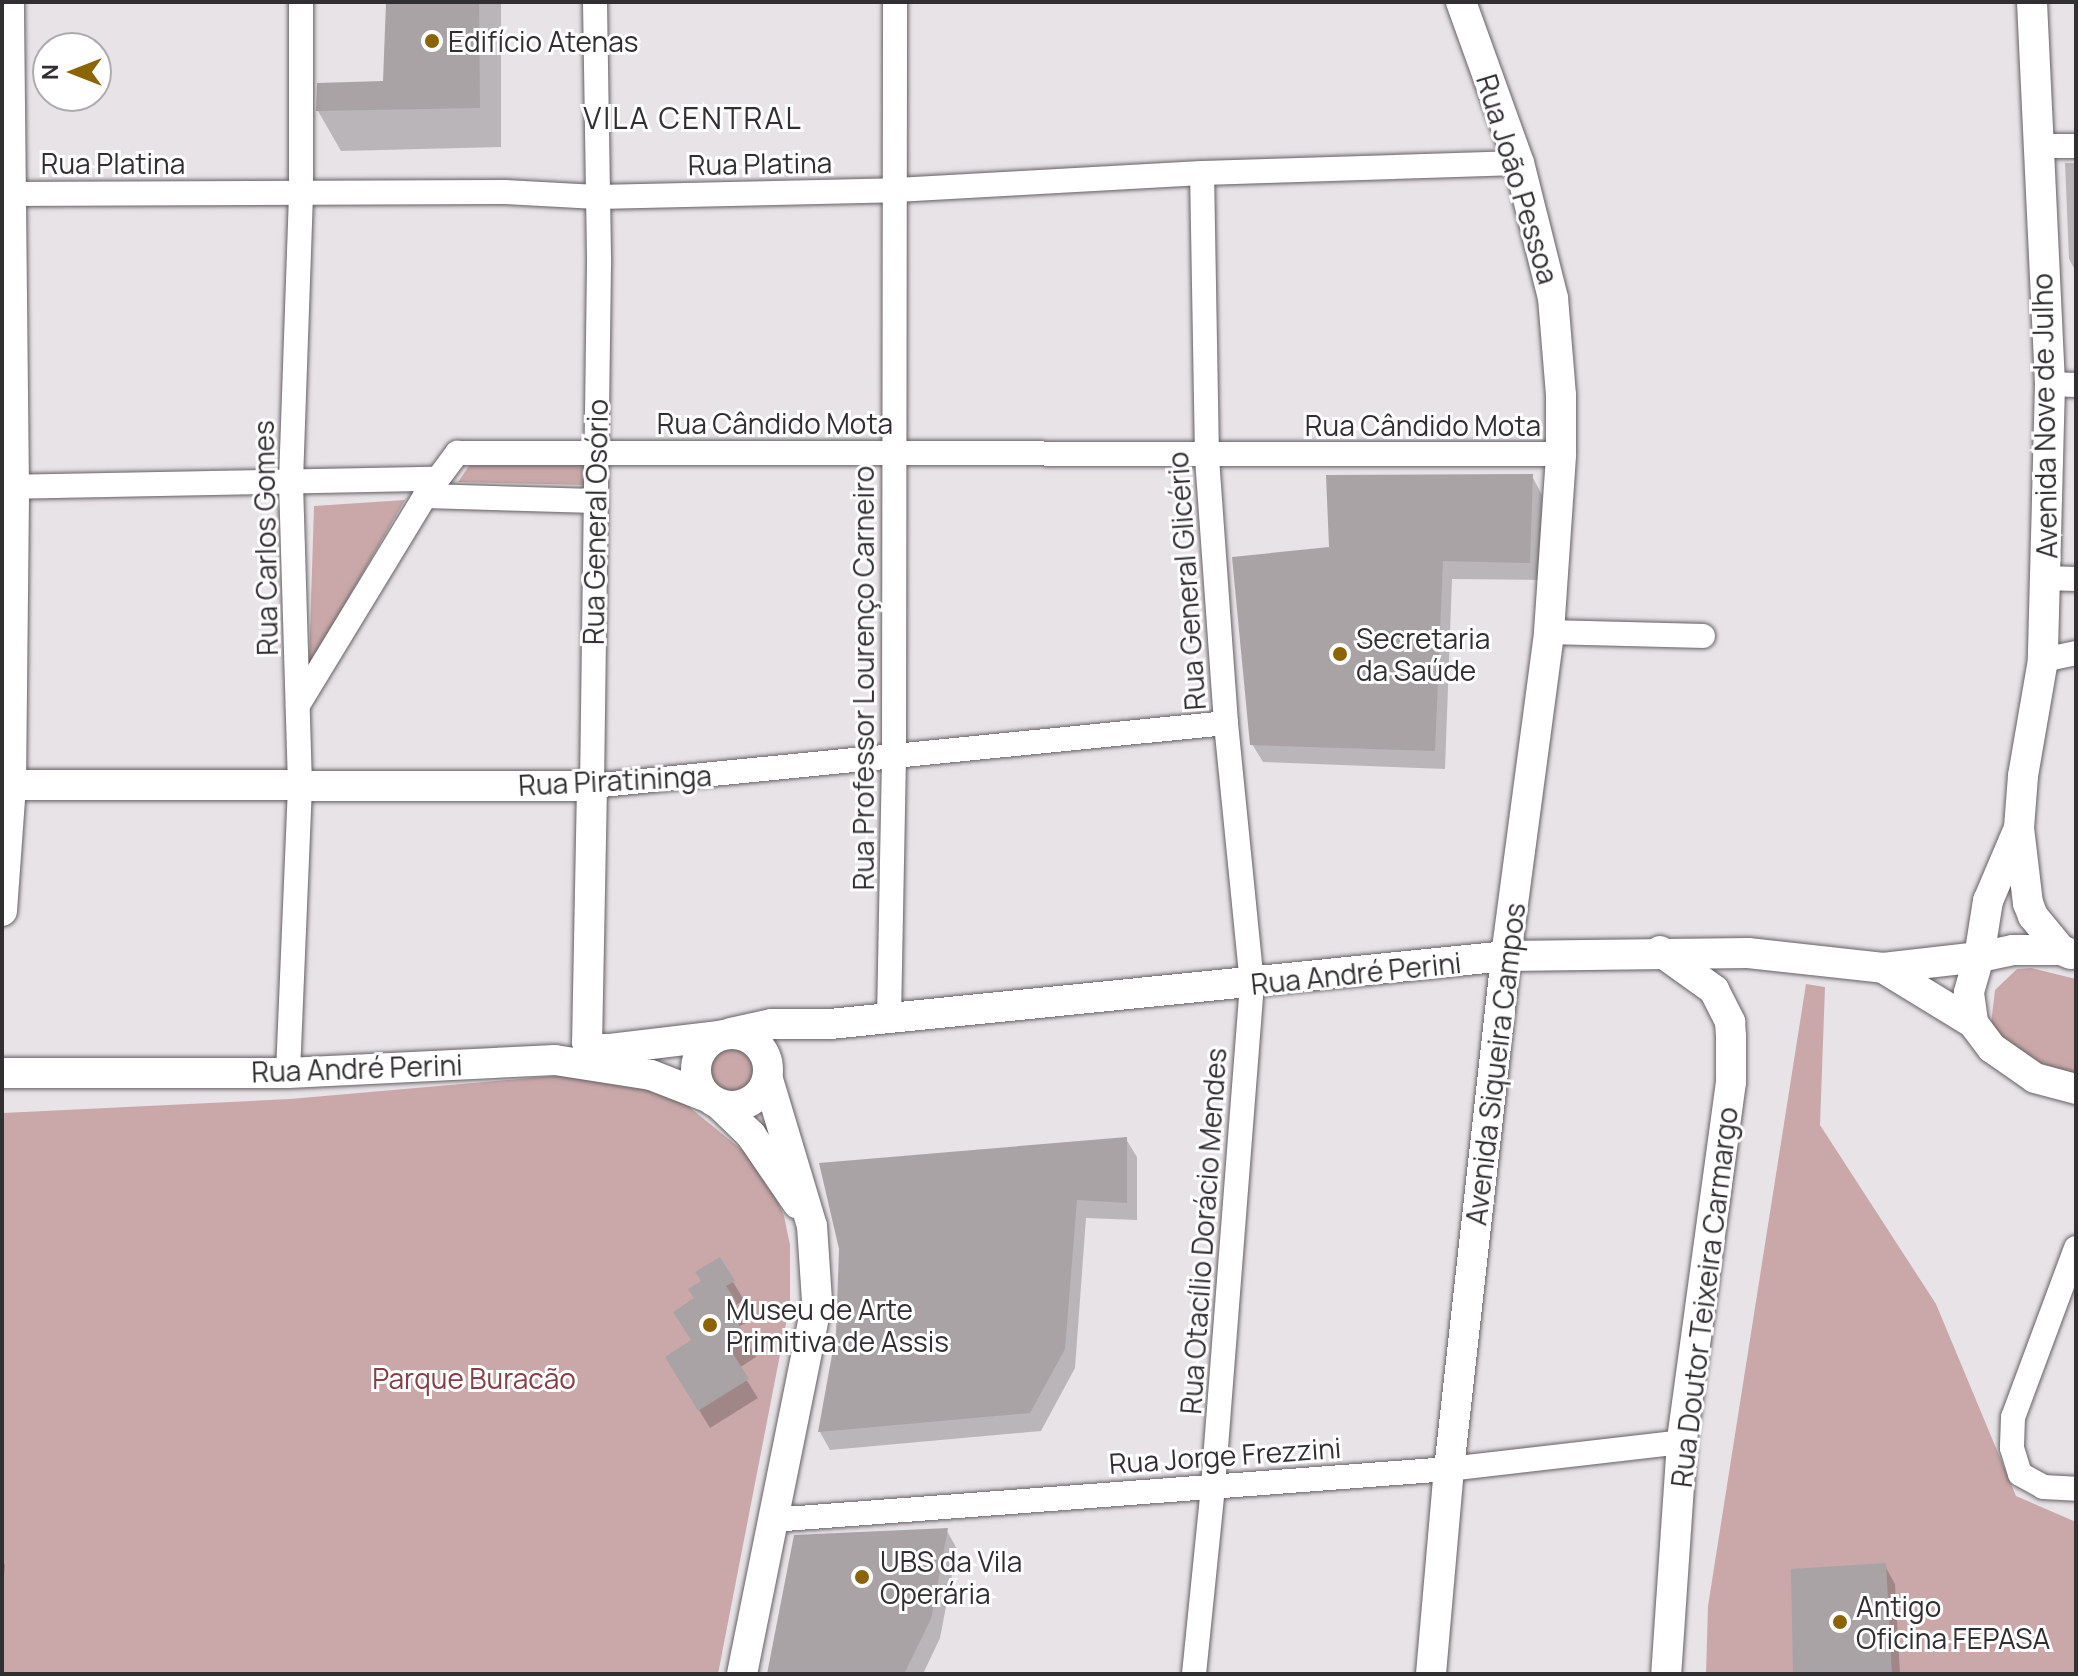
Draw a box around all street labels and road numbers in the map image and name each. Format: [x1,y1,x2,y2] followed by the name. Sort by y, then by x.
[1470,70,1566,288] street label: Rua João Pessoa
[688,145,832,181] street label: Rua Platina
[41,146,185,180] street label: Rua Platina
[2025,273,2063,559] street label: Avenida Nove de Julho
[576,399,614,645] street label: Rua General Osório
[657,406,893,440] street label: Rua Cândido Mota
[1305,408,1541,442] street label: Rua Cândido Mota
[246,420,284,656] street label: Rua Carlos Gomes
[1160,451,1212,711] street label: Rua General Glicério
[846,466,880,890] street label: Rua Professor Lourenço Carneiro
[517,758,713,802] street label: Rua Piratininga
[1459,901,1531,1227] street label: Avenida Siqueira Campos
[1249,945,1463,1001] street label: Rua André Perini
[1173,1047,1233,1415] street label: Rua Otacílio Dorácio Mendes
[251,1048,463,1088] street label: Rua André Perini
[1664,1105,1744,1489] street label: Rua Doutor Teixeira Carmargo
[1108,1430,1342,1480] street label: Rua Jorge Frezzini

